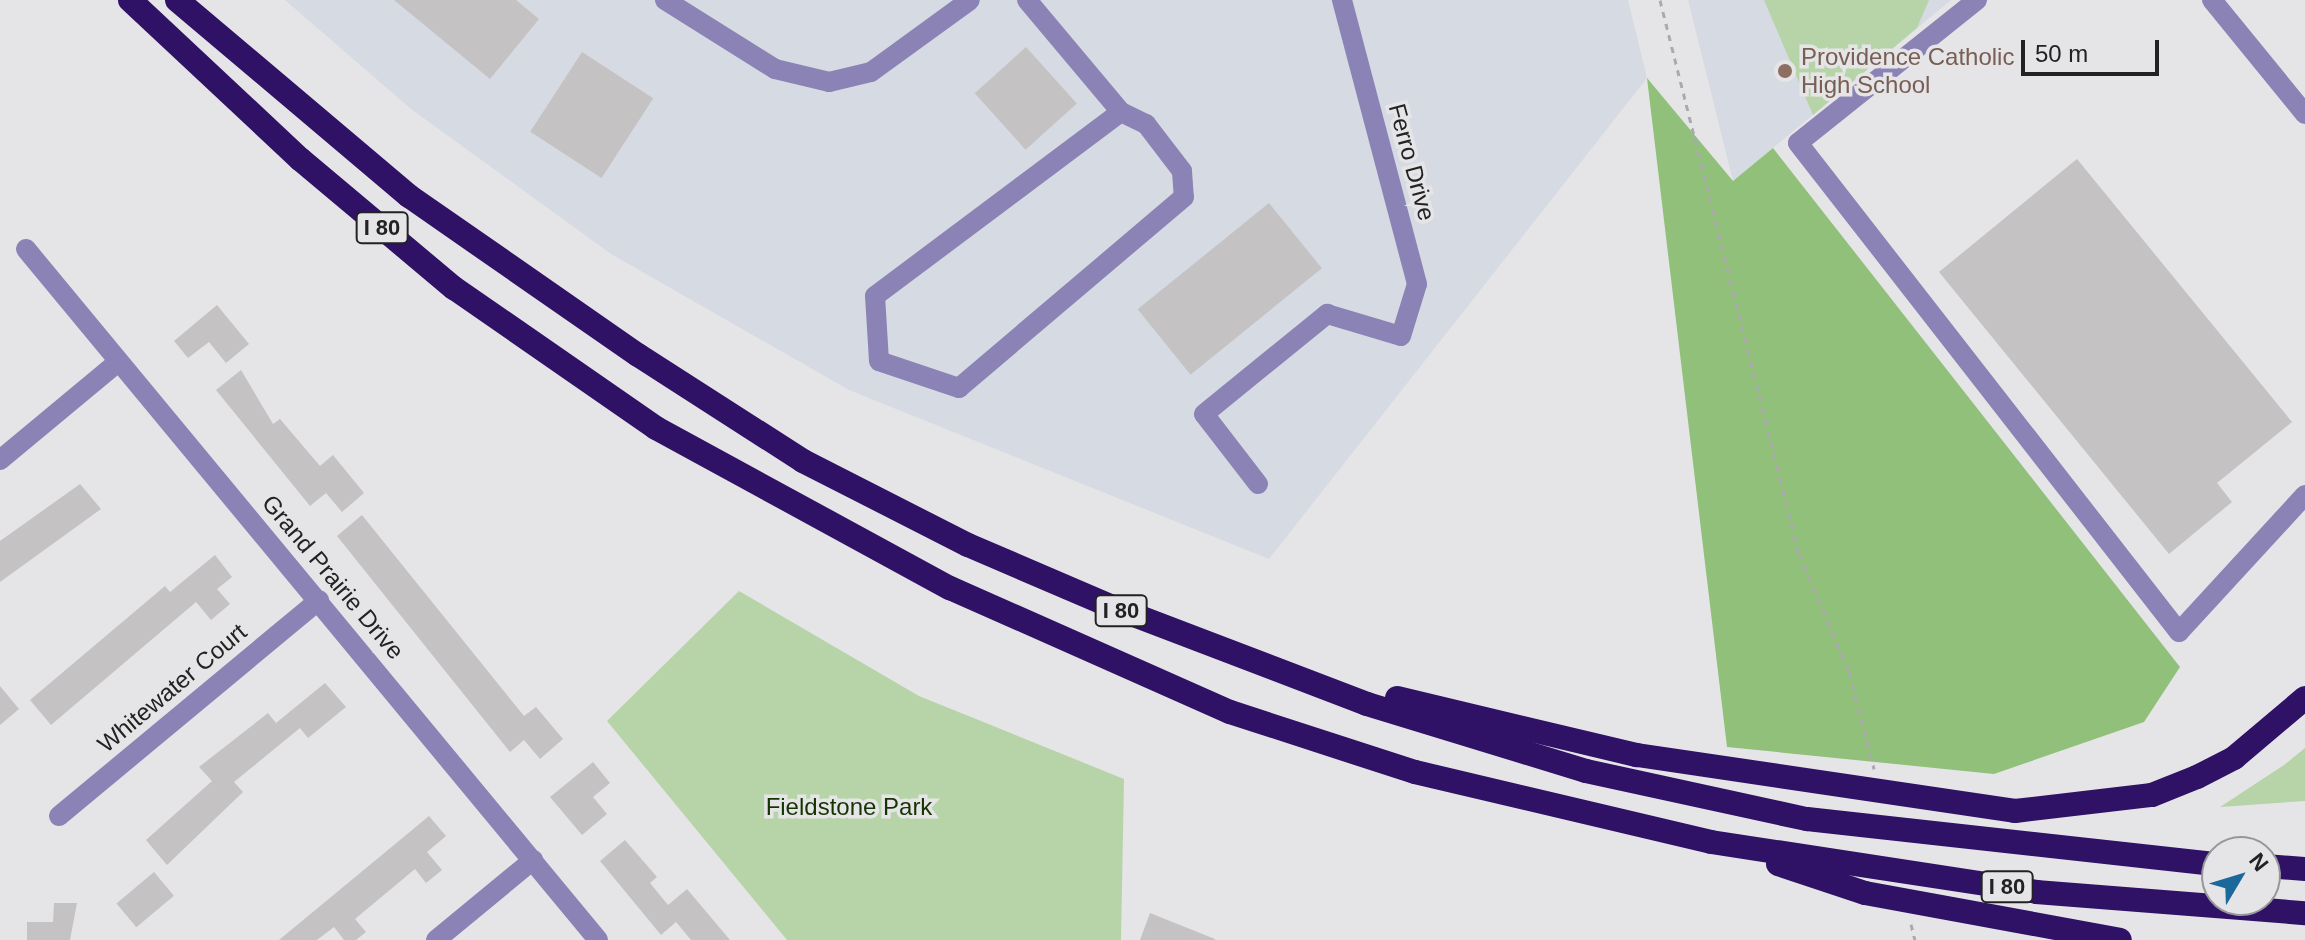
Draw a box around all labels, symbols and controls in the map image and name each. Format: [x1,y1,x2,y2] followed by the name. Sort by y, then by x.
[2025,24,2163,74] scale bar
[2035,40,2088,67] text: 50 m
[1801,43,2014,99] place label: Providence Catholic High School
[1776,62,1794,80] marker: Providence Catholic High School
[1383,100,1441,224] street label: Ferro Drive
[354,210,410,246] road number: I 80
[256,489,410,665] street label: Grand Prairie Drive
[1093,593,1149,629] road number: I 80
[92,617,252,759] street label: Whitewater Court
[766,793,932,821] park label: Fieldstone Park
[2201,836,2281,916] north arrow
[2244,848,2273,876] text: N
[1979,869,2035,905] road number: I 80

